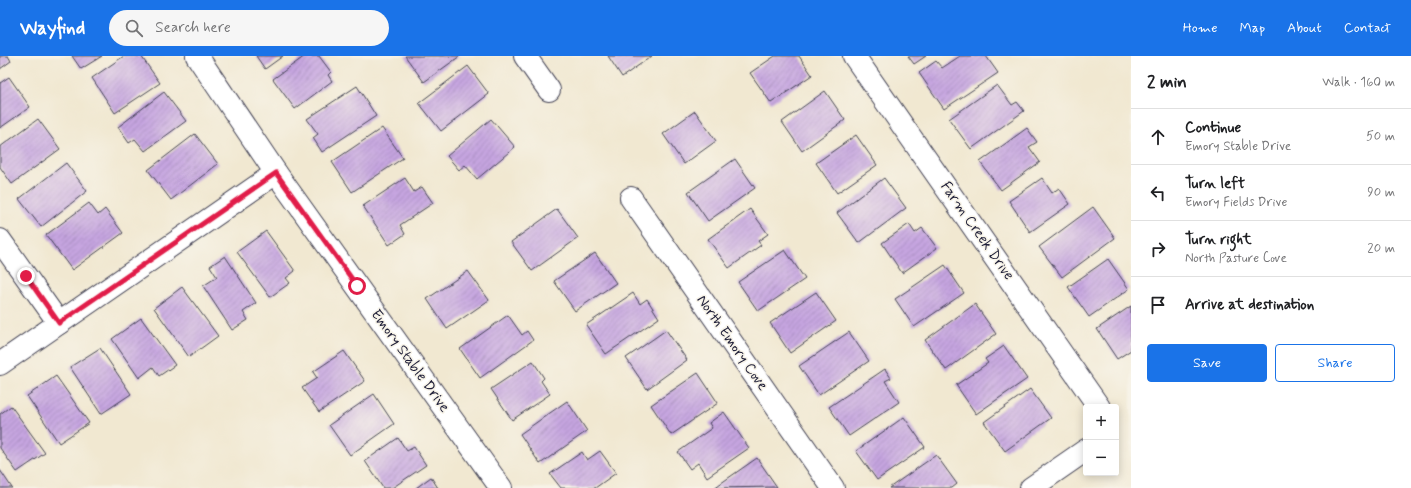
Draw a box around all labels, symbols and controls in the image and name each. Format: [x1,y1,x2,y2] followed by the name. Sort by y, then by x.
[109,10,389,46] search box
[20,16,85,41] text: Wayfind
[123,17,145,39] icon: search
[155,18,231,38] text: Search here
[1183,19,1217,37] text: Home
[1239,19,1265,37] text: Map
[1287,19,1322,37] text: About
[1344,19,1391,37] text: Contact
[1147,71,1187,93] text: 2 min
[1322,74,1395,91] text: Walk · 160 m
[1185,118,1241,138] text: Continue
[1147,126,1169,148] icon: ahead
[1366,128,1395,145] text: 50 m
[1185,138,1291,155] text: Emory Stable Drive
[1185,174,1245,194] text: Turn left
[935,178,1019,284] street label: Farm Creek Drive
[1147,182,1169,204] icon: left
[1367,184,1395,201] text: 90 m
[1185,194,1287,211] text: Emory Fields Drive
[1185,230,1252,250] text: Turn right
[1147,238,1169,260] icon: right
[1367,240,1395,257] text: 20 m
[1185,250,1287,267] text: North Pasture Cove
[17,267,35,285] route end
[348,277,366,295] route start
[692,291,772,395] street label: North Emory Cove
[1147,294,1169,316] icon: arrive
[1185,295,1314,315] text: Arrive at destination
[366,306,454,416] street label: Emory Stable Drive
[1147,344,1267,382] button: Save
[1275,344,1395,382] button: Share
[1083,404,1119,476] map controls
[1083,404,1119,440] button: +
[1083,440,1119,476] button: −

